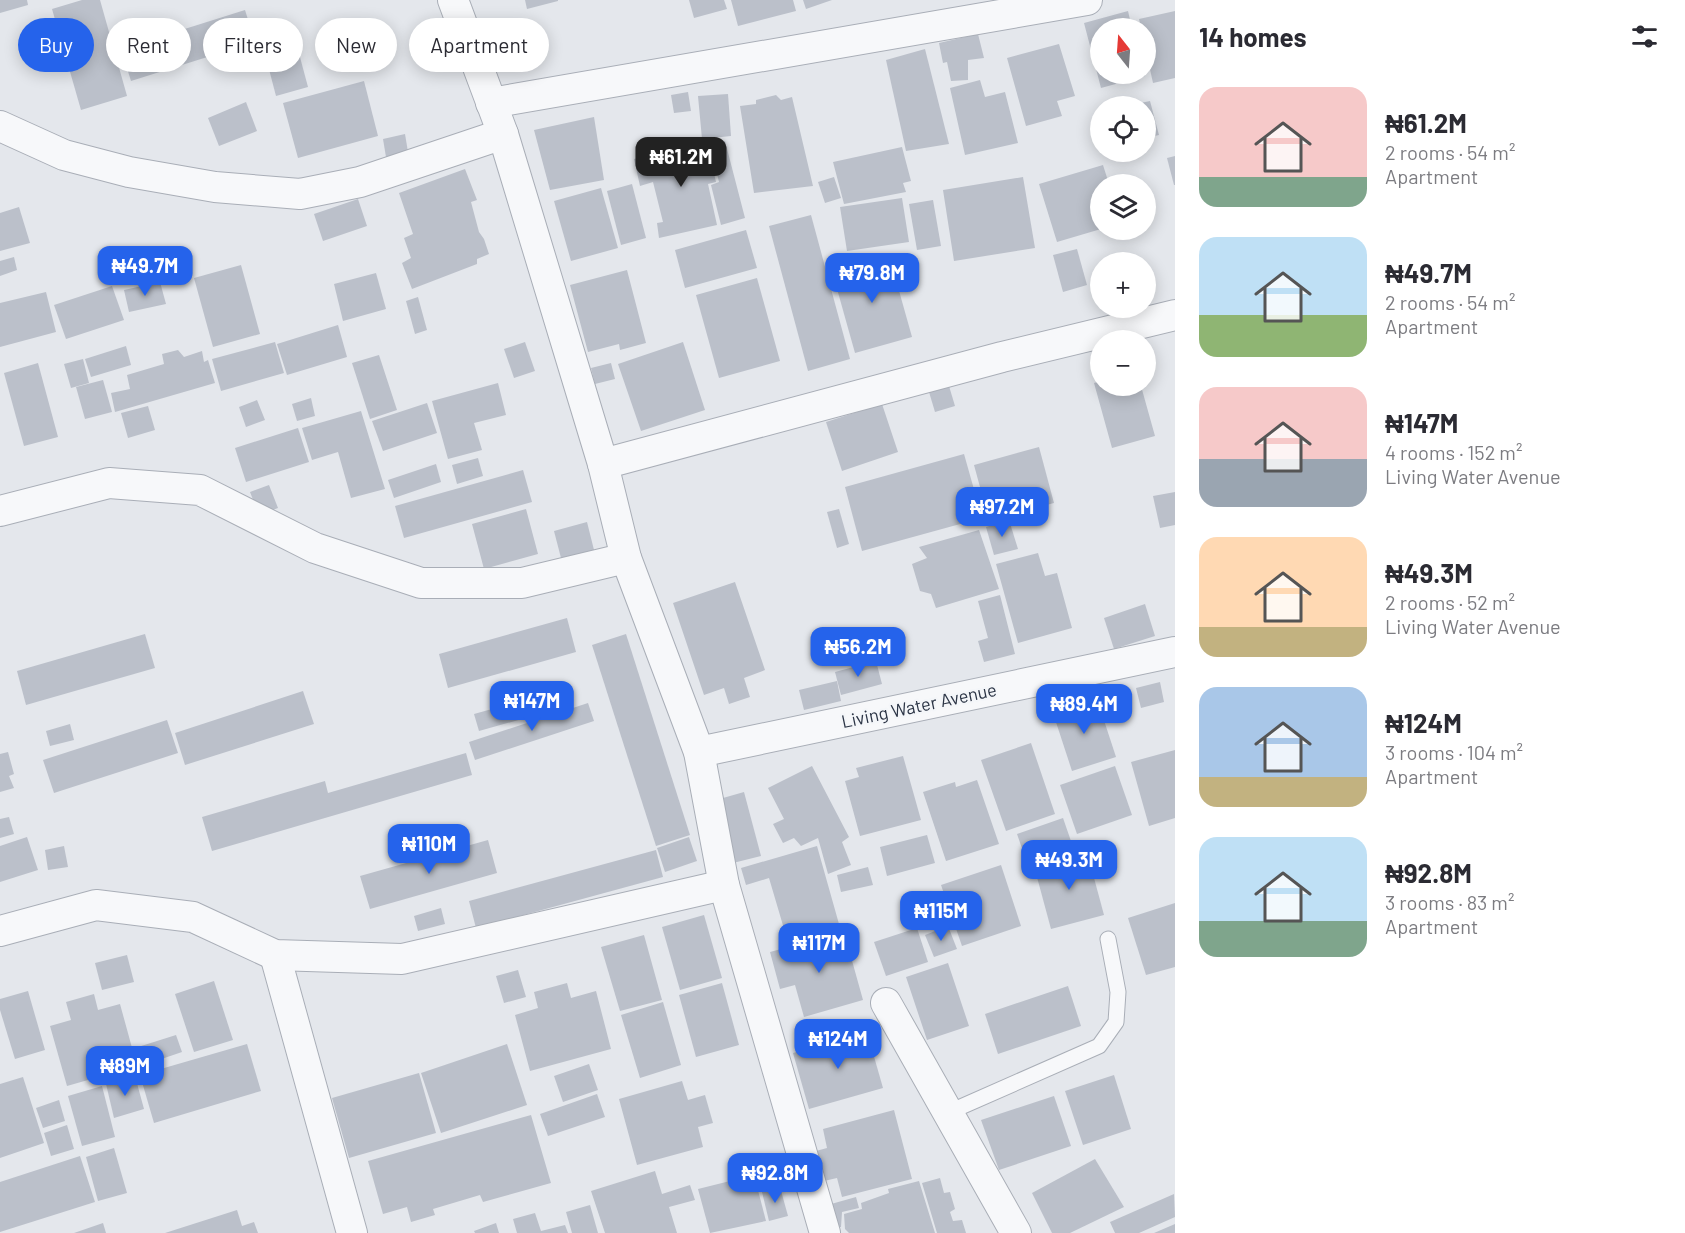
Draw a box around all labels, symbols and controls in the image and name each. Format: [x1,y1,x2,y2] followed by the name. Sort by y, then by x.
[18,18,94,72] chip: Buy
[106,18,191,72] chip: Rent
[203,18,303,72] chip: Filters
[315,18,397,72] chip: New
[409,18,549,72] chip: Apartment
[1090,18,1156,84] north arrow
[1090,18,1156,396] map controls
[1628,20,1661,53] icon: filters
[1199,21,1306,52] text: 14 homes
[1090,96,1156,162] button: locate
[1385,107,1467,138] text: ₦61.2M
[1247,111,1319,183] icon: home
[632,137,730,188] pin: ₦61.2M
[1385,140,1515,164] text: 2 rooms · 54 m²
[649,144,713,168] text: ₦61.2M
[1385,164,1478,188] text: Apartment
[1090,174,1156,240] button: layers
[96,246,194,297] pin: ₦49.7M
[1090,252,1156,318] button: +
[112,253,178,277] text: ₦49.7M
[823,253,921,304] pin: ₦79.8M
[1385,257,1472,288] text: ₦49.7M
[839,260,905,284] text: ₦79.8M
[1247,261,1319,333] icon: home
[1385,290,1515,314] text: 2 rooms · 54 m²
[1385,314,1478,338] text: Apartment
[1090,330,1156,396] button: −
[1385,407,1458,438] text: ₦147M
[1247,411,1319,483] icon: home
[1385,440,1522,464] text: 4 rooms · 152 m²
[1385,464,1561,488] text: Living Water Avenue
[953,487,1051,538] pin: ₦97.2M
[970,494,1034,518] text: ₦97.2M
[1385,557,1473,588] text: ₦49.3M
[1247,561,1319,633] icon: home
[1385,590,1515,614] text: 2 rooms · 52 m²
[1385,614,1561,638] text: Living Water Avenue
[809,627,907,678] pin: ₦56.2M
[825,634,891,658] text: ₦56.2M
[839,678,998,732] street label: Living Water Avenue
[490,681,574,732] pin: ₦147M
[1035,684,1133,735] pin: ₦89.4M
[504,688,560,712] text: ₦147M
[1050,691,1118,715] text: ₦89.4M
[1385,707,1462,738] text: ₦124M
[1247,711,1319,783] icon: home
[1385,740,1523,764] text: 3 rooms · 104 m²
[1385,764,1478,788] text: Apartment
[387,824,471,875] pin: ₦110M
[402,831,456,855] text: ₦110M
[1020,840,1118,891] pin: ₦49.3M
[1035,847,1103,871] text: ₦49.3M
[1385,857,1472,888] text: ₦92.8M
[1247,861,1319,933] icon: home
[1385,890,1514,914] text: 3 rooms · 83 m²
[899,891,983,942] pin: ₦115M
[914,898,968,922] text: ₦115M
[1385,914,1478,938] text: Apartment
[777,923,861,974] pin: ₦117M
[793,930,845,954] text: ₦117M
[796,1019,880,1070] pin: ₦124M
[808,1026,868,1050] text: ₦124M
[89,1046,161,1097] pin: ₦89M
[100,1053,150,1077] text: ₦89M
[726,1153,824,1204] pin: ₦92.8M
[742,1160,808,1184] text: ₦92.8M

